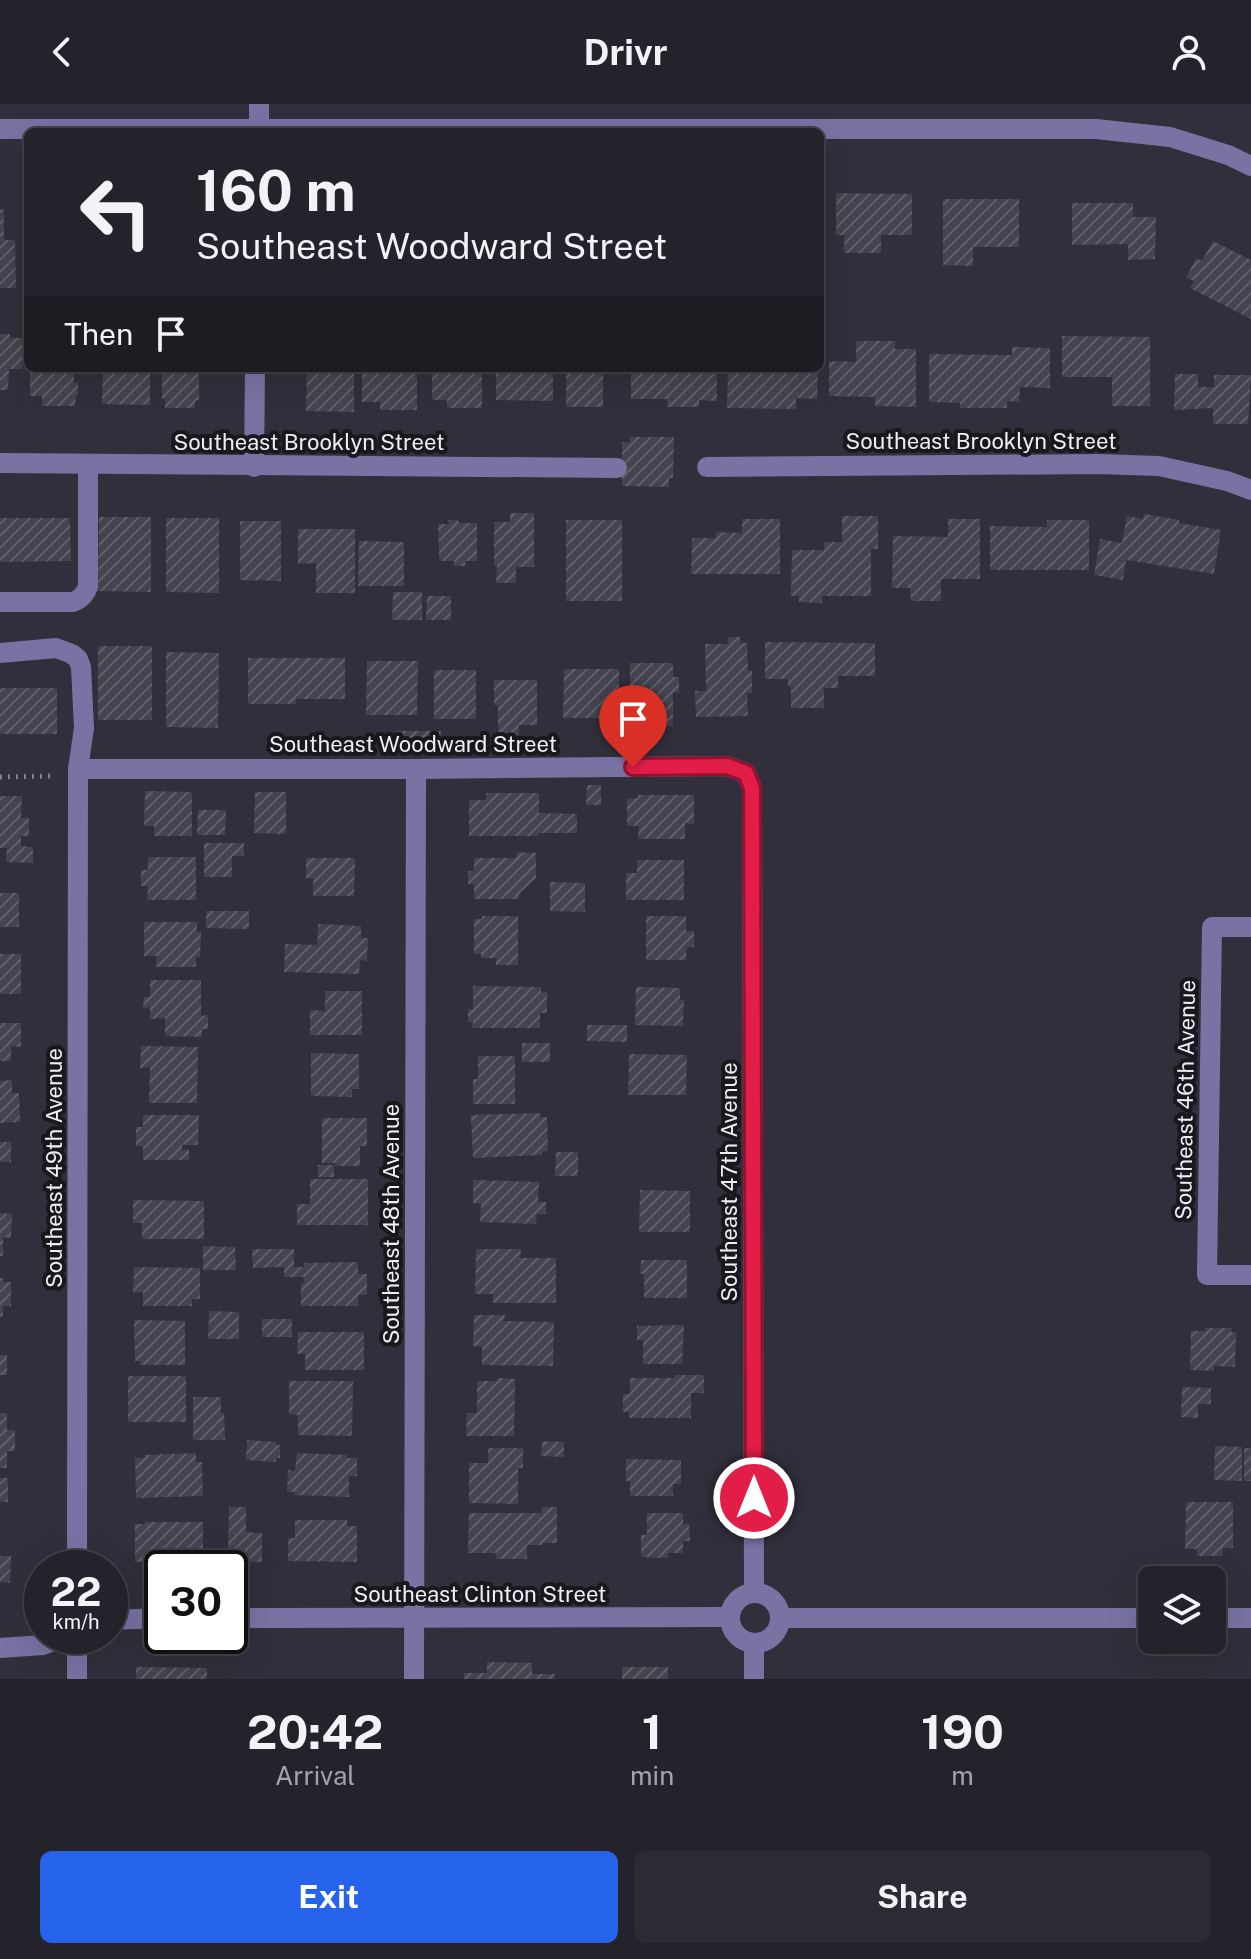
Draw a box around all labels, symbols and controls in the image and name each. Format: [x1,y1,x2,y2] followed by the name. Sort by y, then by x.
[40,30,84,74] icon: back
[1167,30,1211,74] icon: person
[584,31,667,73] text: Drivr
[196,158,356,224] text: 160 m
[64,160,168,264] icon: left
[196,225,667,267] text: Southeast Woodward Street
[149,312,193,356] icon: arrive
[64,316,133,352] text: Then
[845,428,1117,454] street label: Southeast Brooklyn Street
[173,429,445,455] street label: Southeast Brooklyn Street
[599,685,667,767] pin
[611,697,655,741] icon: arrive
[269,731,557,757] street label: Southeast Woodward Street
[1170,980,1200,1220] street label: Southeast 46th Avenue
[41,1048,67,1288] street label: Southeast 49th Avenue
[716,1062,742,1302] street label: Southeast 47th Avenue
[378,1104,404,1344] street label: Southeast 48th Avenue
[712,1456,796,1540] position arrow
[144,1550,248,1654] speed limit sign: 30
[1138,1566,1226,1654] map controls
[1138,1566,1226,1654] button: layers
[51,1568,101,1615] text: 22
[354,1581,606,1607] street label: Southeast Clinton Street
[52,1610,100,1634] text: km/h
[247,1703,383,1760] text: 20:42
[642,1703,662,1760] text: 1
[921,1703,1004,1760] text: 190
[275,1760,355,1791] text: Arrival
[630,1760,674,1791] text: min
[951,1760,974,1791] text: m
[40,1851,618,1943] button: Exit
[634,1851,1211,1943] button: Share

